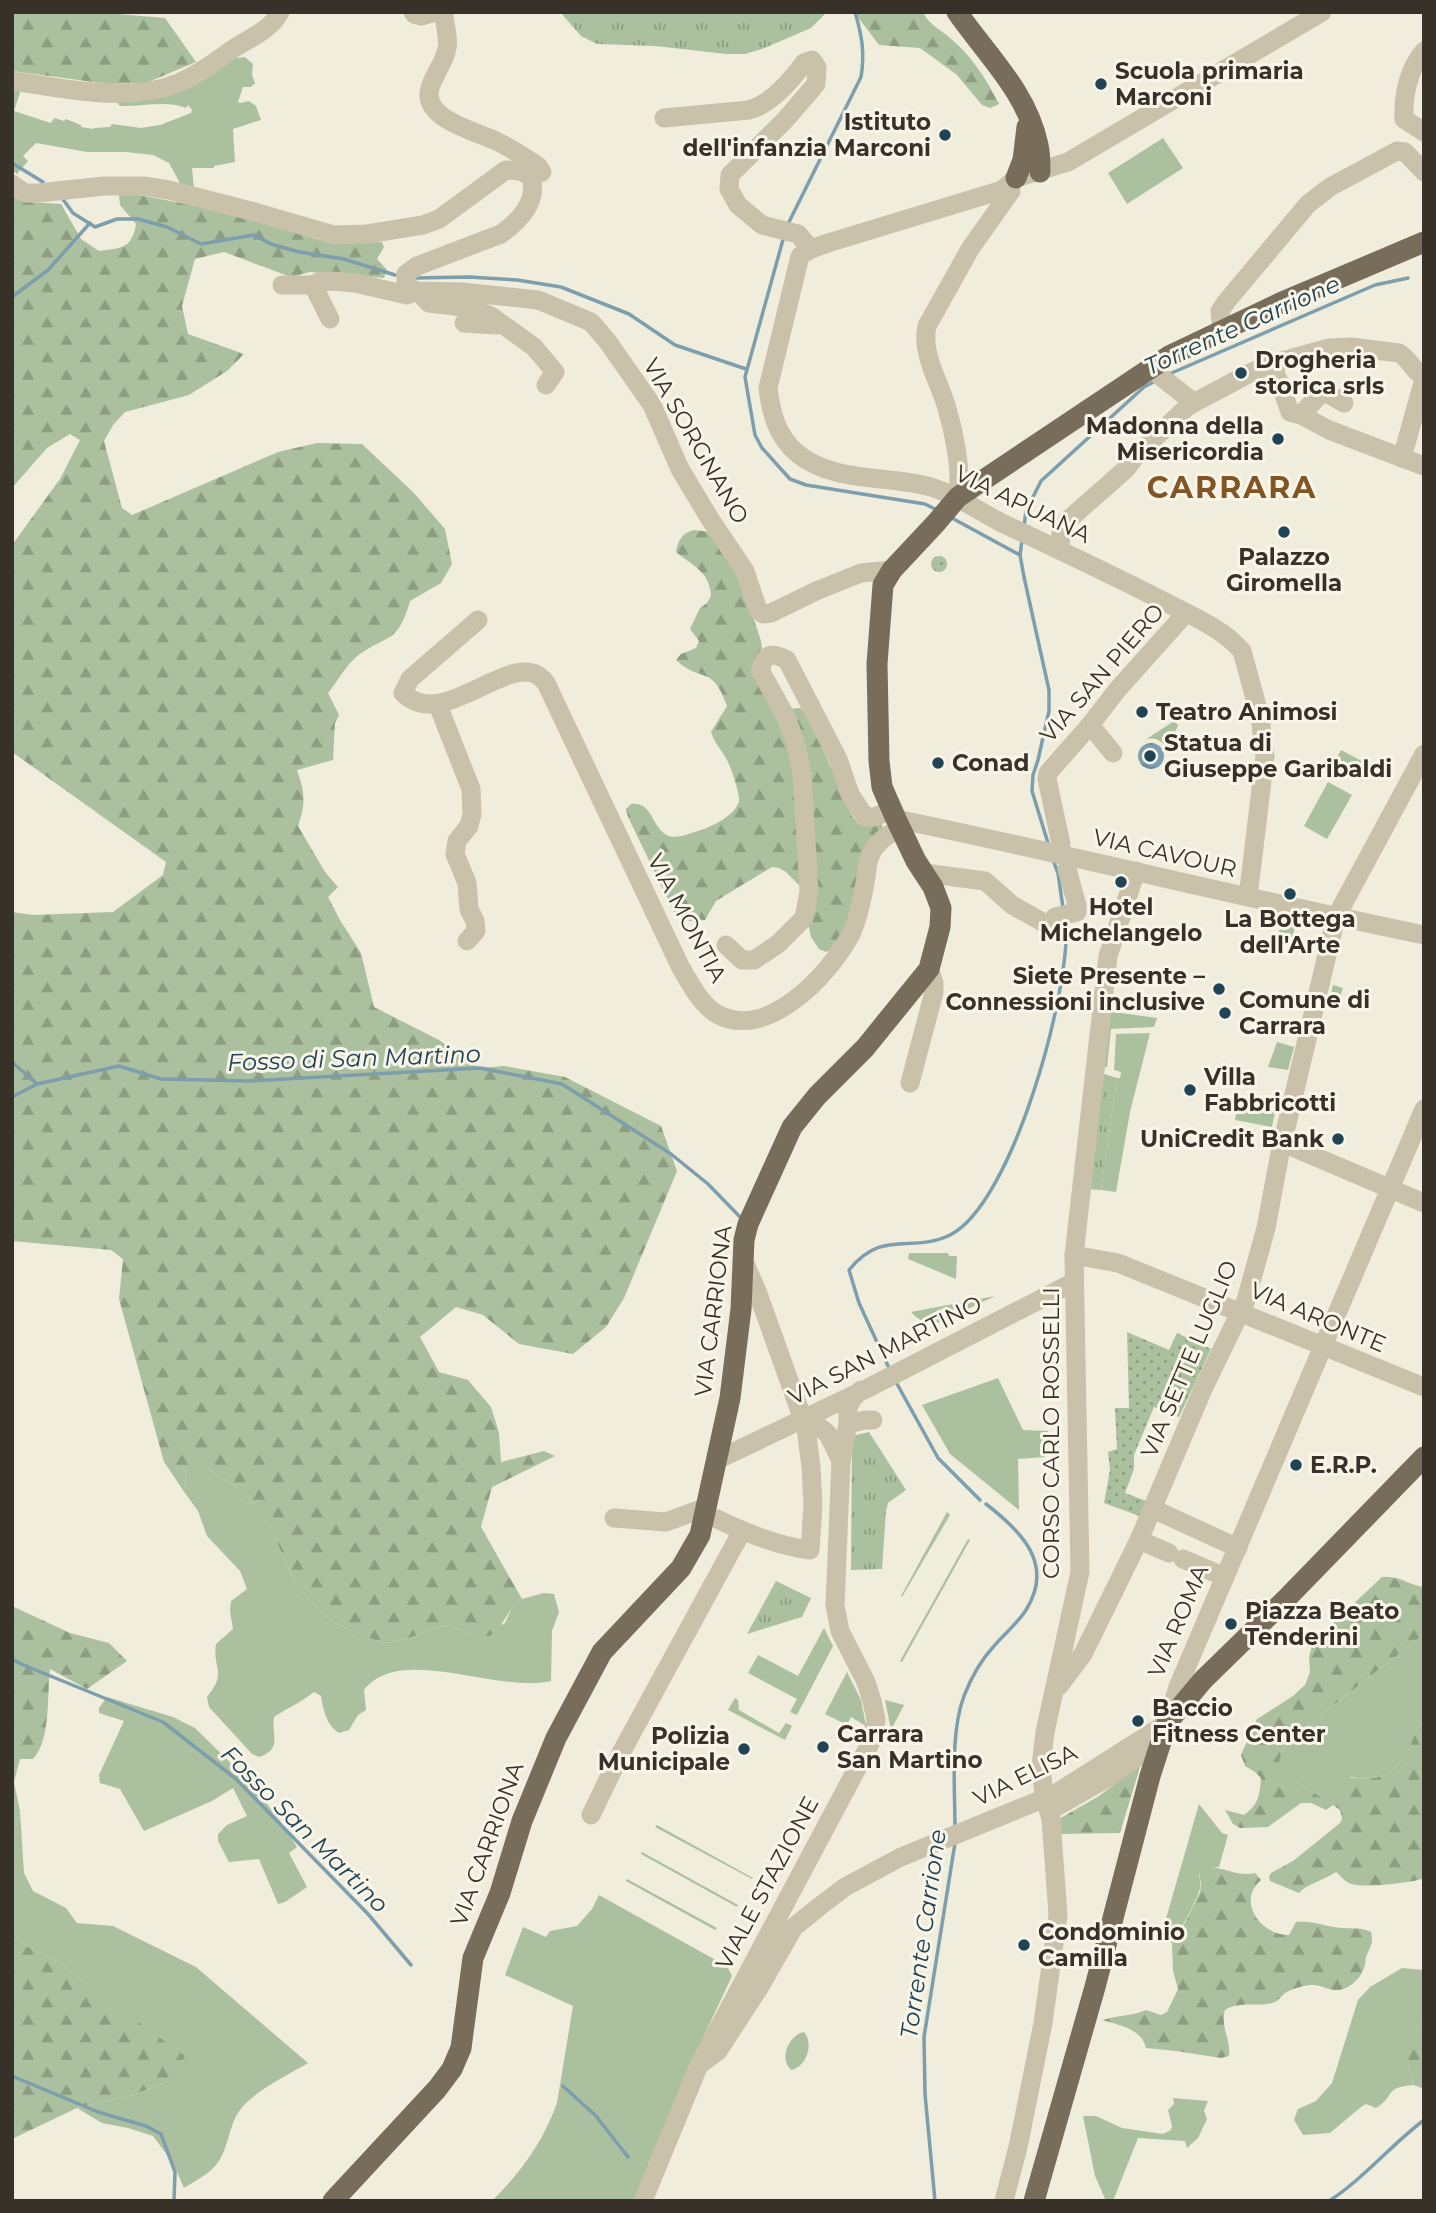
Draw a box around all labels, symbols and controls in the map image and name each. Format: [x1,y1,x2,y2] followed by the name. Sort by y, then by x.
[1115,57,1304,111] place label: Scuola primaria Marconi
[1093,76,1109,92] marker: Scuola primaria Marconi
[683,108,931,162] place label: Istituto dell'infanzia Marconi
[937,127,953,143] marker: Istituto dell'infanzia Marconi
[1140,269,1344,381] water label: Torrente Carrione
[1255,346,1384,400] place label: Drogheria storica srls
[637,353,755,529] street label: VIA SORGNANO
[1233,365,1249,381] marker: Drogheria storica srls
[1086,412,1264,466] place label: Madonna della Misericordia
[1270,431,1286,447] marker: Madonna della Misericordia
[951,459,1096,549] street label: VIA APUANA
[1147,469,1317,506] district label: CARRARA
[1276,524,1292,540] marker: Palazzo Giromella
[1226,543,1342,597] place label: Palazzo Giromella
[1034,598,1170,748] street label: VIA SAN PIERO
[1156,698,1337,726] place label: Teatro Animosi
[1134,704,1150,720] marker: Teatro Animosi
[1164,729,1392,783] place label: Statua di Giuseppe Garibaldi
[1142,748,1158,764] marker: Statua di Giuseppe Garibaldi
[952,749,1029,777] place label: Conad
[930,755,946,771] marker: Conad
[1091,823,1239,883] street label: VIA CAVOUR
[641,849,733,988] street label: VIA MONTIA
[1113,874,1129,890] marker: Hotel Michelangelo
[1282,886,1298,902] marker: La Bottega dell'Arte
[1040,893,1202,947] place label: Hotel Michelangelo
[1224,905,1356,959] place label: La Bottega dell'Arte
[945,962,1205,1016] place label: Siete Presente – Connessioni inclusive
[1211,981,1227,997] marker: Siete Presente – Connessioni inclusive
[1239,986,1370,1040] place label: Comune di Carrara
[1217,1005,1233,1021] marker: Comune di Carrara
[227,1039,481,1077] water label: Fosso di San Martino
[1203,1063,1336,1117] place label: Villa Fabbricotti
[1182,1082,1198,1098] marker: Villa Fabbricotti
[1140,1125,1325,1153] place label: UniCredit Bank
[1330,1131,1346,1147] marker: UniCredit Bank
[689,1223,737,1398] street label: VIA CARRIONA
[1135,1256,1243,1462] street label: VIA SETTE LUGLIO
[1246,1276,1390,1358] street label: VIA ARONTE
[1037,1287,1065,1579] street label: CORSO CARLO ROSSELLI
[784,1289,986,1411] street label: VIA SAN MARTINO
[1310,1451,1377,1479] place label: E.R.P.
[1288,1457,1304,1473] marker: E.R.P.
[1142,1560,1214,1681] street label: VIA ROMA
[1245,1597,1399,1651] place label: Piazza Beato Tenderini
[1223,1616,1239,1632] marker: Piazza Beato Tenderini
[1152,1694,1326,1748] place label: Baccio Fitness Center
[1130,1713,1146,1729] marker: Baccio Fitness Center
[837,1720,983,1774] place label: Carrara San Martino
[598,1722,730,1776] place label: Polizia Municipale
[969,1738,1082,1812] street label: VIA ELISA
[215,1739,395,1919] water label: Fosso San Martino
[815,1739,831,1755] marker: Carrara San Martino
[736,1741,752,1757] marker: Polizia Municipale
[444,1758,530,1930] street label: VIA CARRIONA
[710,1792,824,1974] street label: VIALE STAZIONE
[894,1827,952,2041] water label: Torrente Carrione
[1038,1918,1185,1972] place label: Condominio Camilla
[1016,1937,1032,1953] marker: Condominio Camilla

